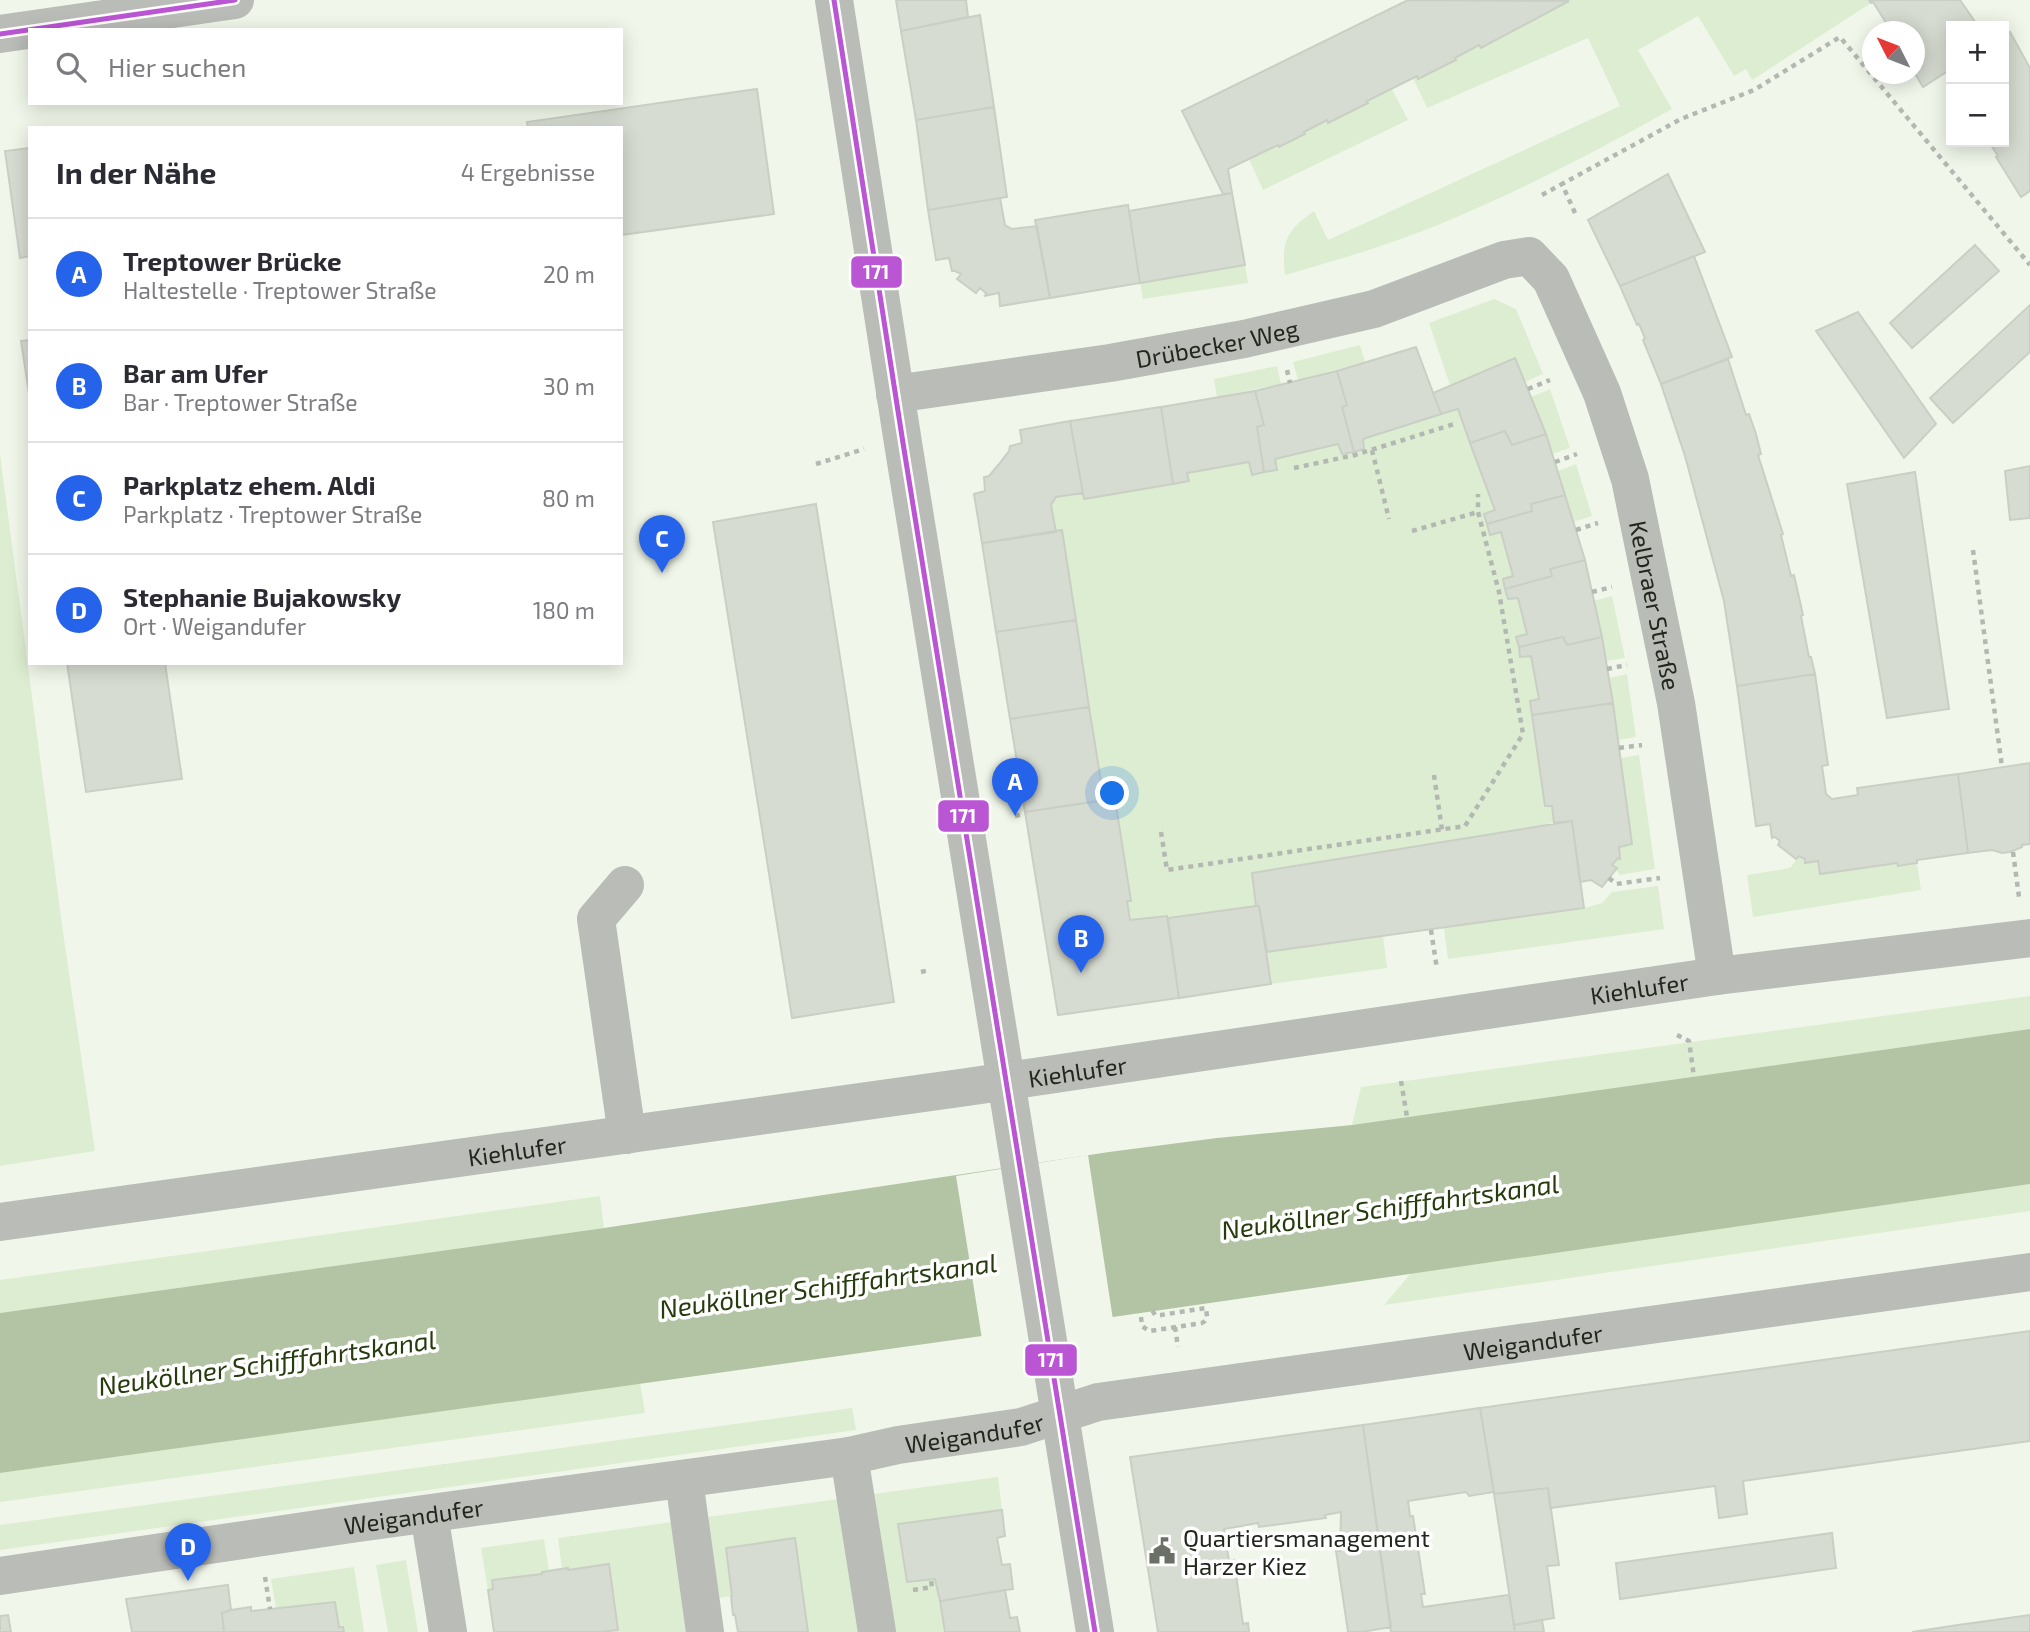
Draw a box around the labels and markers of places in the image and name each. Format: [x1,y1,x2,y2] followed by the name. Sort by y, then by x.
[639,515,685,573] pin: C
[992,758,1038,816] pin: A
[1058,915,1104,973] pin: B
[165,1523,211,1581] pin: D
[1183,1523,1430,1580] place label: Quartiersmanagement Harzer Kiez
[1147,1536,1177,1566] public building icon: Quartiersmanagement Harzer Kiez

